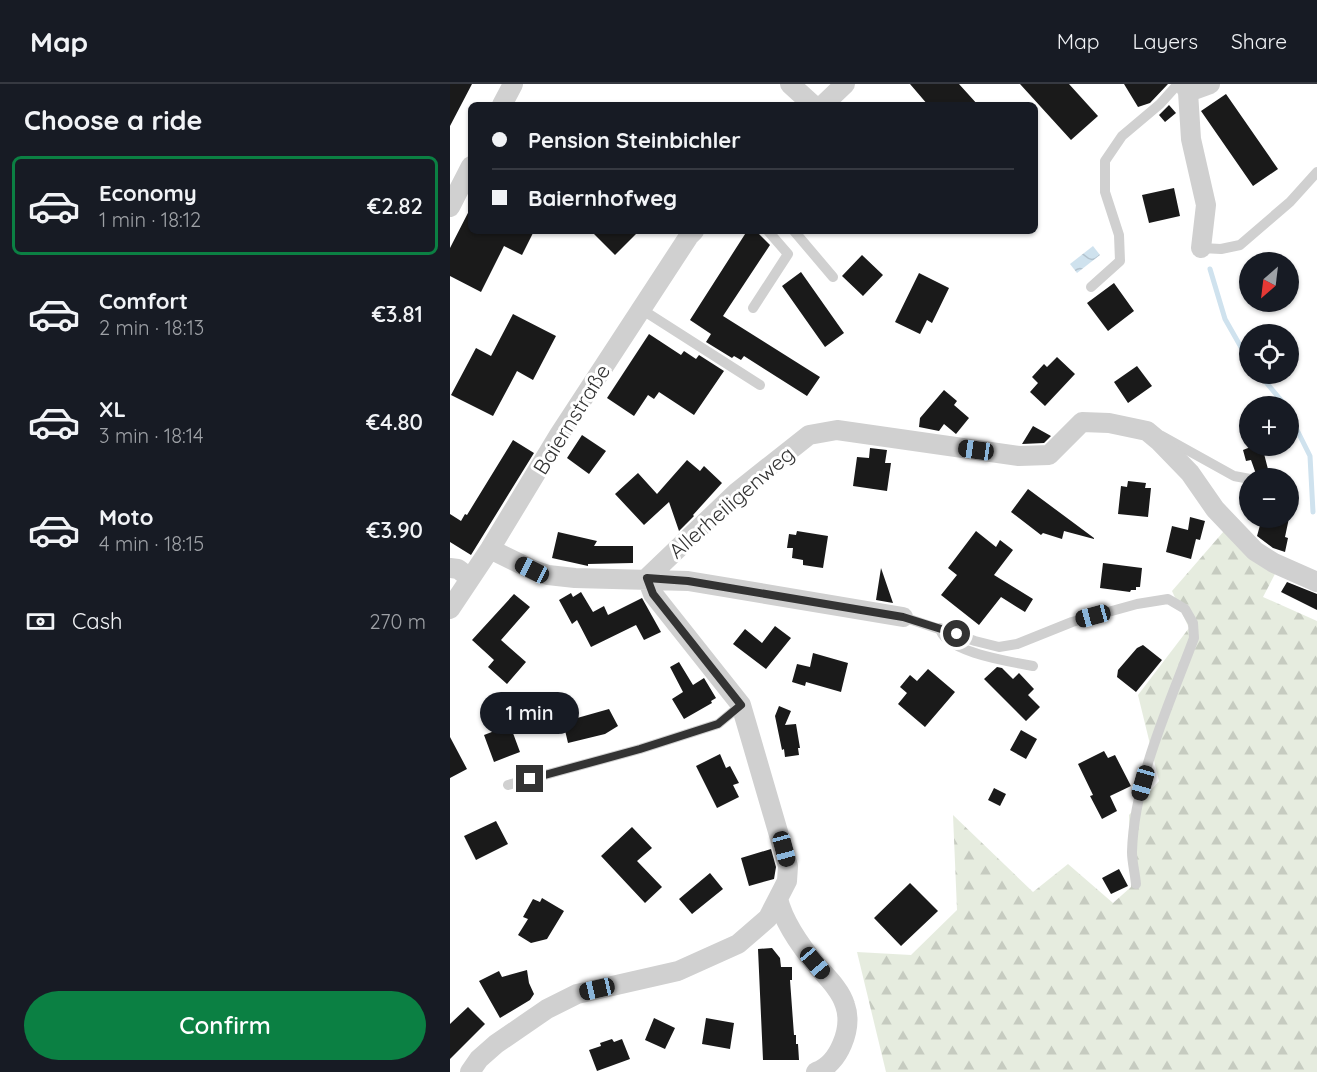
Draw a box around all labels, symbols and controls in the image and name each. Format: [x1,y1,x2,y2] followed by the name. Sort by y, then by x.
[30,24,88,59] text: Map
[1057,28,1100,54] text: Map
[1133,28,1198,54] text: Layers
[1231,28,1287,54] text: Share
[24,103,202,137] text: Choose a ride
[528,126,741,154] text: Pension Steinbichler
[27,179,81,233] icon: car
[99,179,197,207] text: Economy
[528,184,677,212] text: Baiernhofweg
[367,192,423,220] text: €2.82
[99,207,201,232] text: 1 min · 18:12
[1239,252,1299,312] north arrow
[1239,252,1299,528] map controls
[27,287,81,341] icon: car
[99,287,188,315] text: Comfort
[372,300,423,328] text: €3.81
[99,315,204,340] text: 2 min · 18:13
[1239,324,1299,384] button: locate
[527,359,615,479] street label: Baiernstraße
[27,395,81,449] icon: car
[99,395,126,423] text: XL
[1239,396,1299,456] button: +
[366,408,423,436] text: €4.80
[99,423,203,448] text: 3 min · 18:14
[957,439,995,461] car
[663,440,799,564] street label: Allerheiligenweg
[1239,468,1299,528] button: −
[27,503,81,557] icon: car
[99,503,153,531] text: Moto
[366,516,423,544] text: €3.90
[99,531,204,556] text: 4 min · 18:15
[512,554,552,586] car
[1073,603,1113,629] car
[24,605,57,638] icon: cash
[72,607,123,635] text: Cash
[369,609,426,634] text: 270 m
[943,620,970,647] route start
[481,692,580,734] callout: 1 min
[506,700,553,725] text: 1 min
[1129,763,1157,803] car
[516,765,543,792] route end
[771,829,797,869] car
[797,943,833,983] car
[577,976,617,1002] car
[24,991,426,1060] button: Confirm

